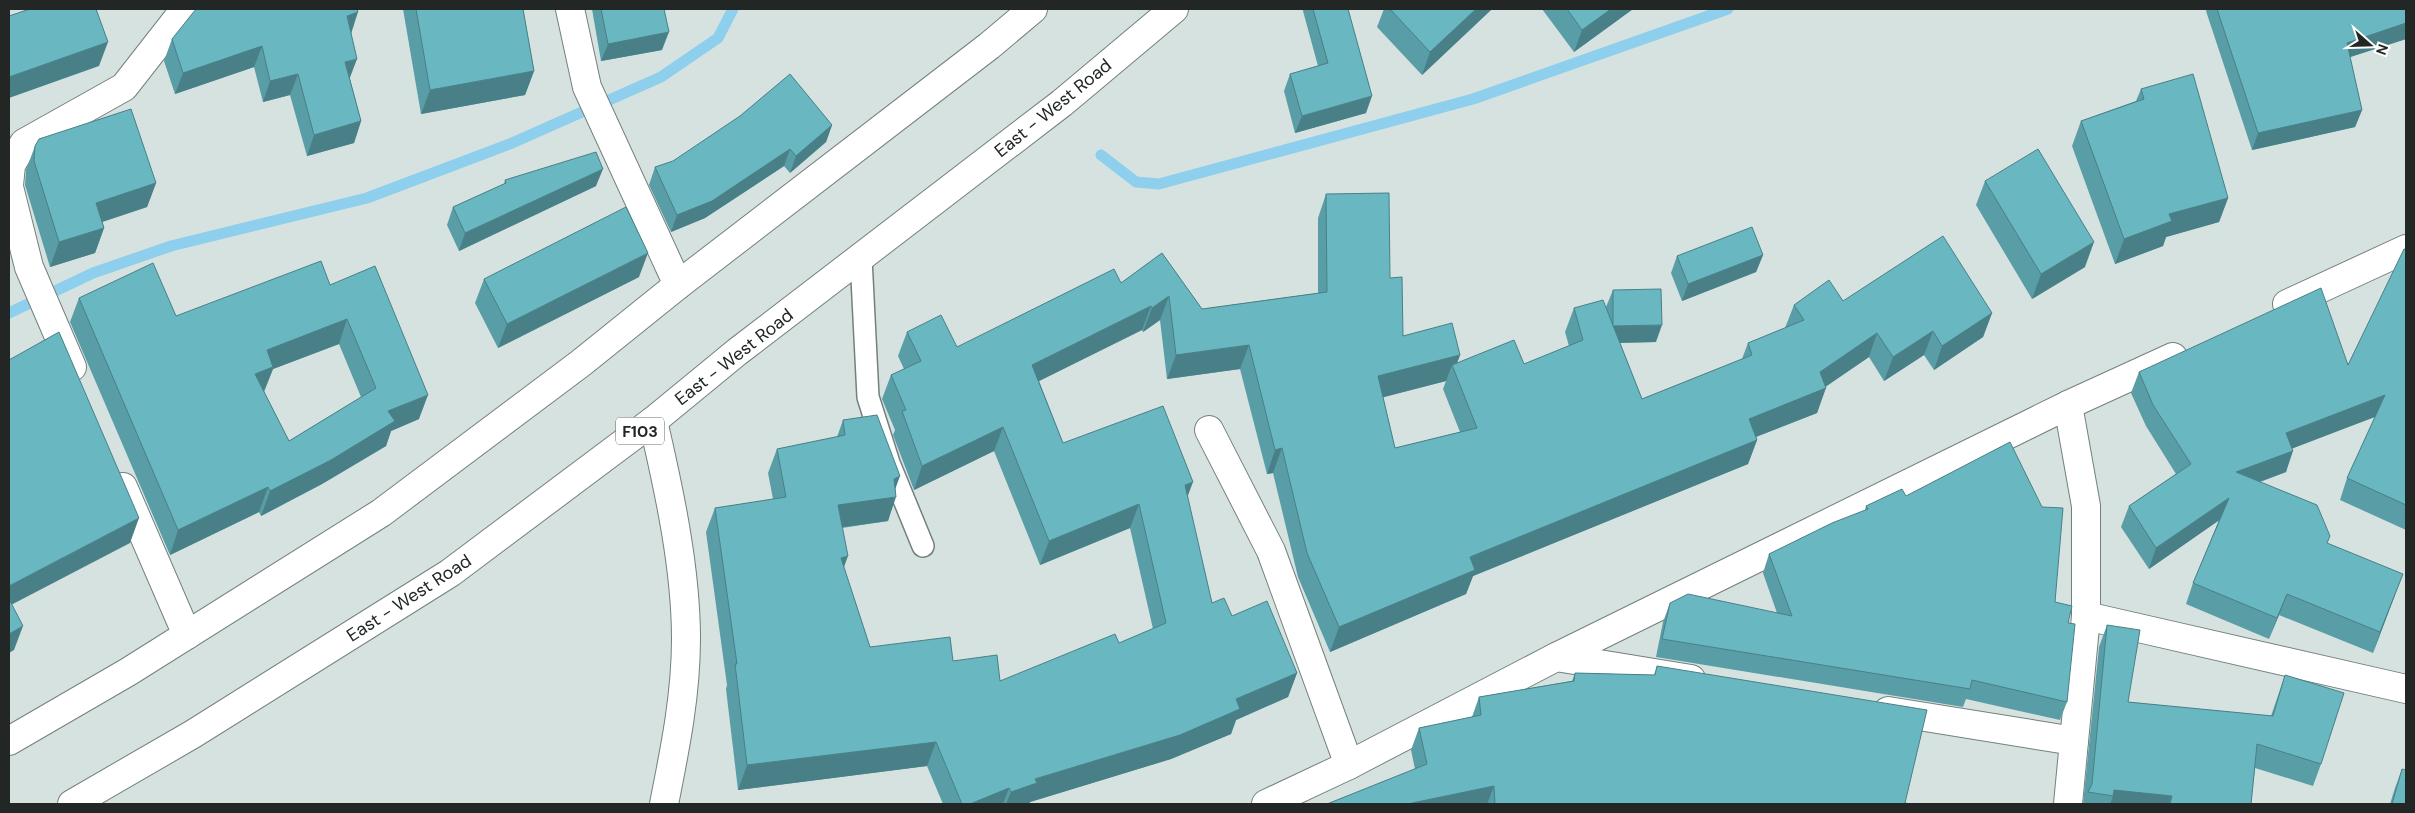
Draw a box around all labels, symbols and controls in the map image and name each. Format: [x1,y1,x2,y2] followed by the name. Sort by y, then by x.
[2345,20,2395,70] north arrow
[2372,42,2392,57] text: N
[989,53,1117,163] street label: East - West Road
[670,303,798,411] street label: East - West Road
[616,418,664,444] road number: F103
[342,549,476,647] street label: East - West Road

